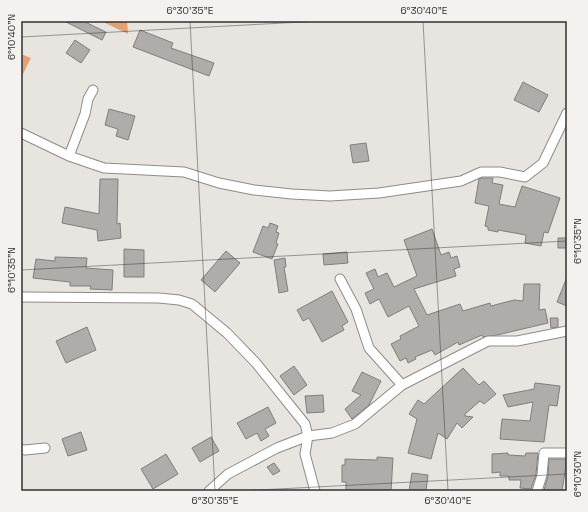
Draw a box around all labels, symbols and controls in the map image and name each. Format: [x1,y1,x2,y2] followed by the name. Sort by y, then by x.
[167,4,214,17] text: 6°30'35"E
[400,4,448,17] text: 6°30'40"E
[5,14,18,60] text: 6°10'40"N
[571,218,584,264] text: 6°10'35"N
[5,247,18,293] text: 6°10'35"N
[571,451,584,497] text: 6°10'30"N
[192,494,239,507] text: 6°30'35"E
[424,494,472,507] text: 6°30'40"E

